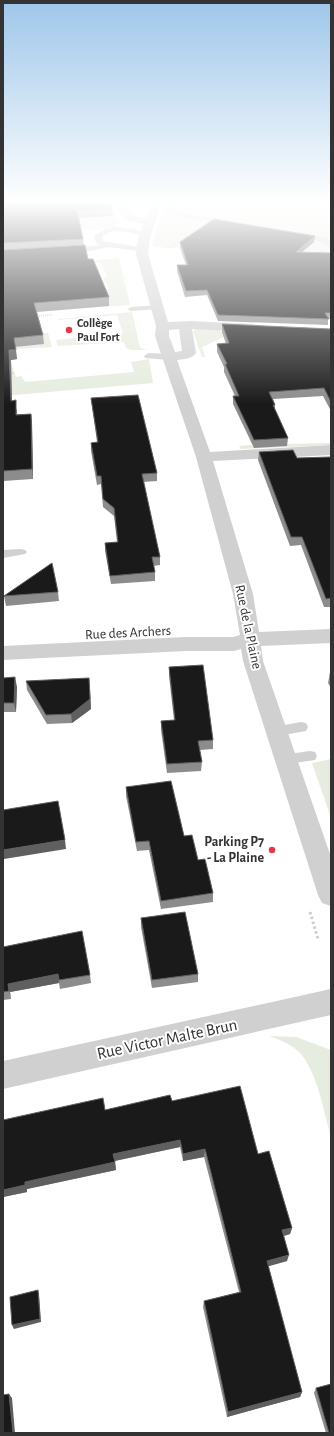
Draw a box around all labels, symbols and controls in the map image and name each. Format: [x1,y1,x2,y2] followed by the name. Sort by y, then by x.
[77,317,120,343] place label: Collège Paul Fort
[64,325,74,335] marker: Collège Paul Fort
[232,584,264,670] street label: Rue de la Plaine
[85,624,171,642] street label: Rue des Archers
[204,835,264,865] place label: Parking P7 - La Plaine
[267,845,277,855] marker: Parking P7 - La Plaine
[95,1016,239,1062] street label: Rue Victor Malte Brun

